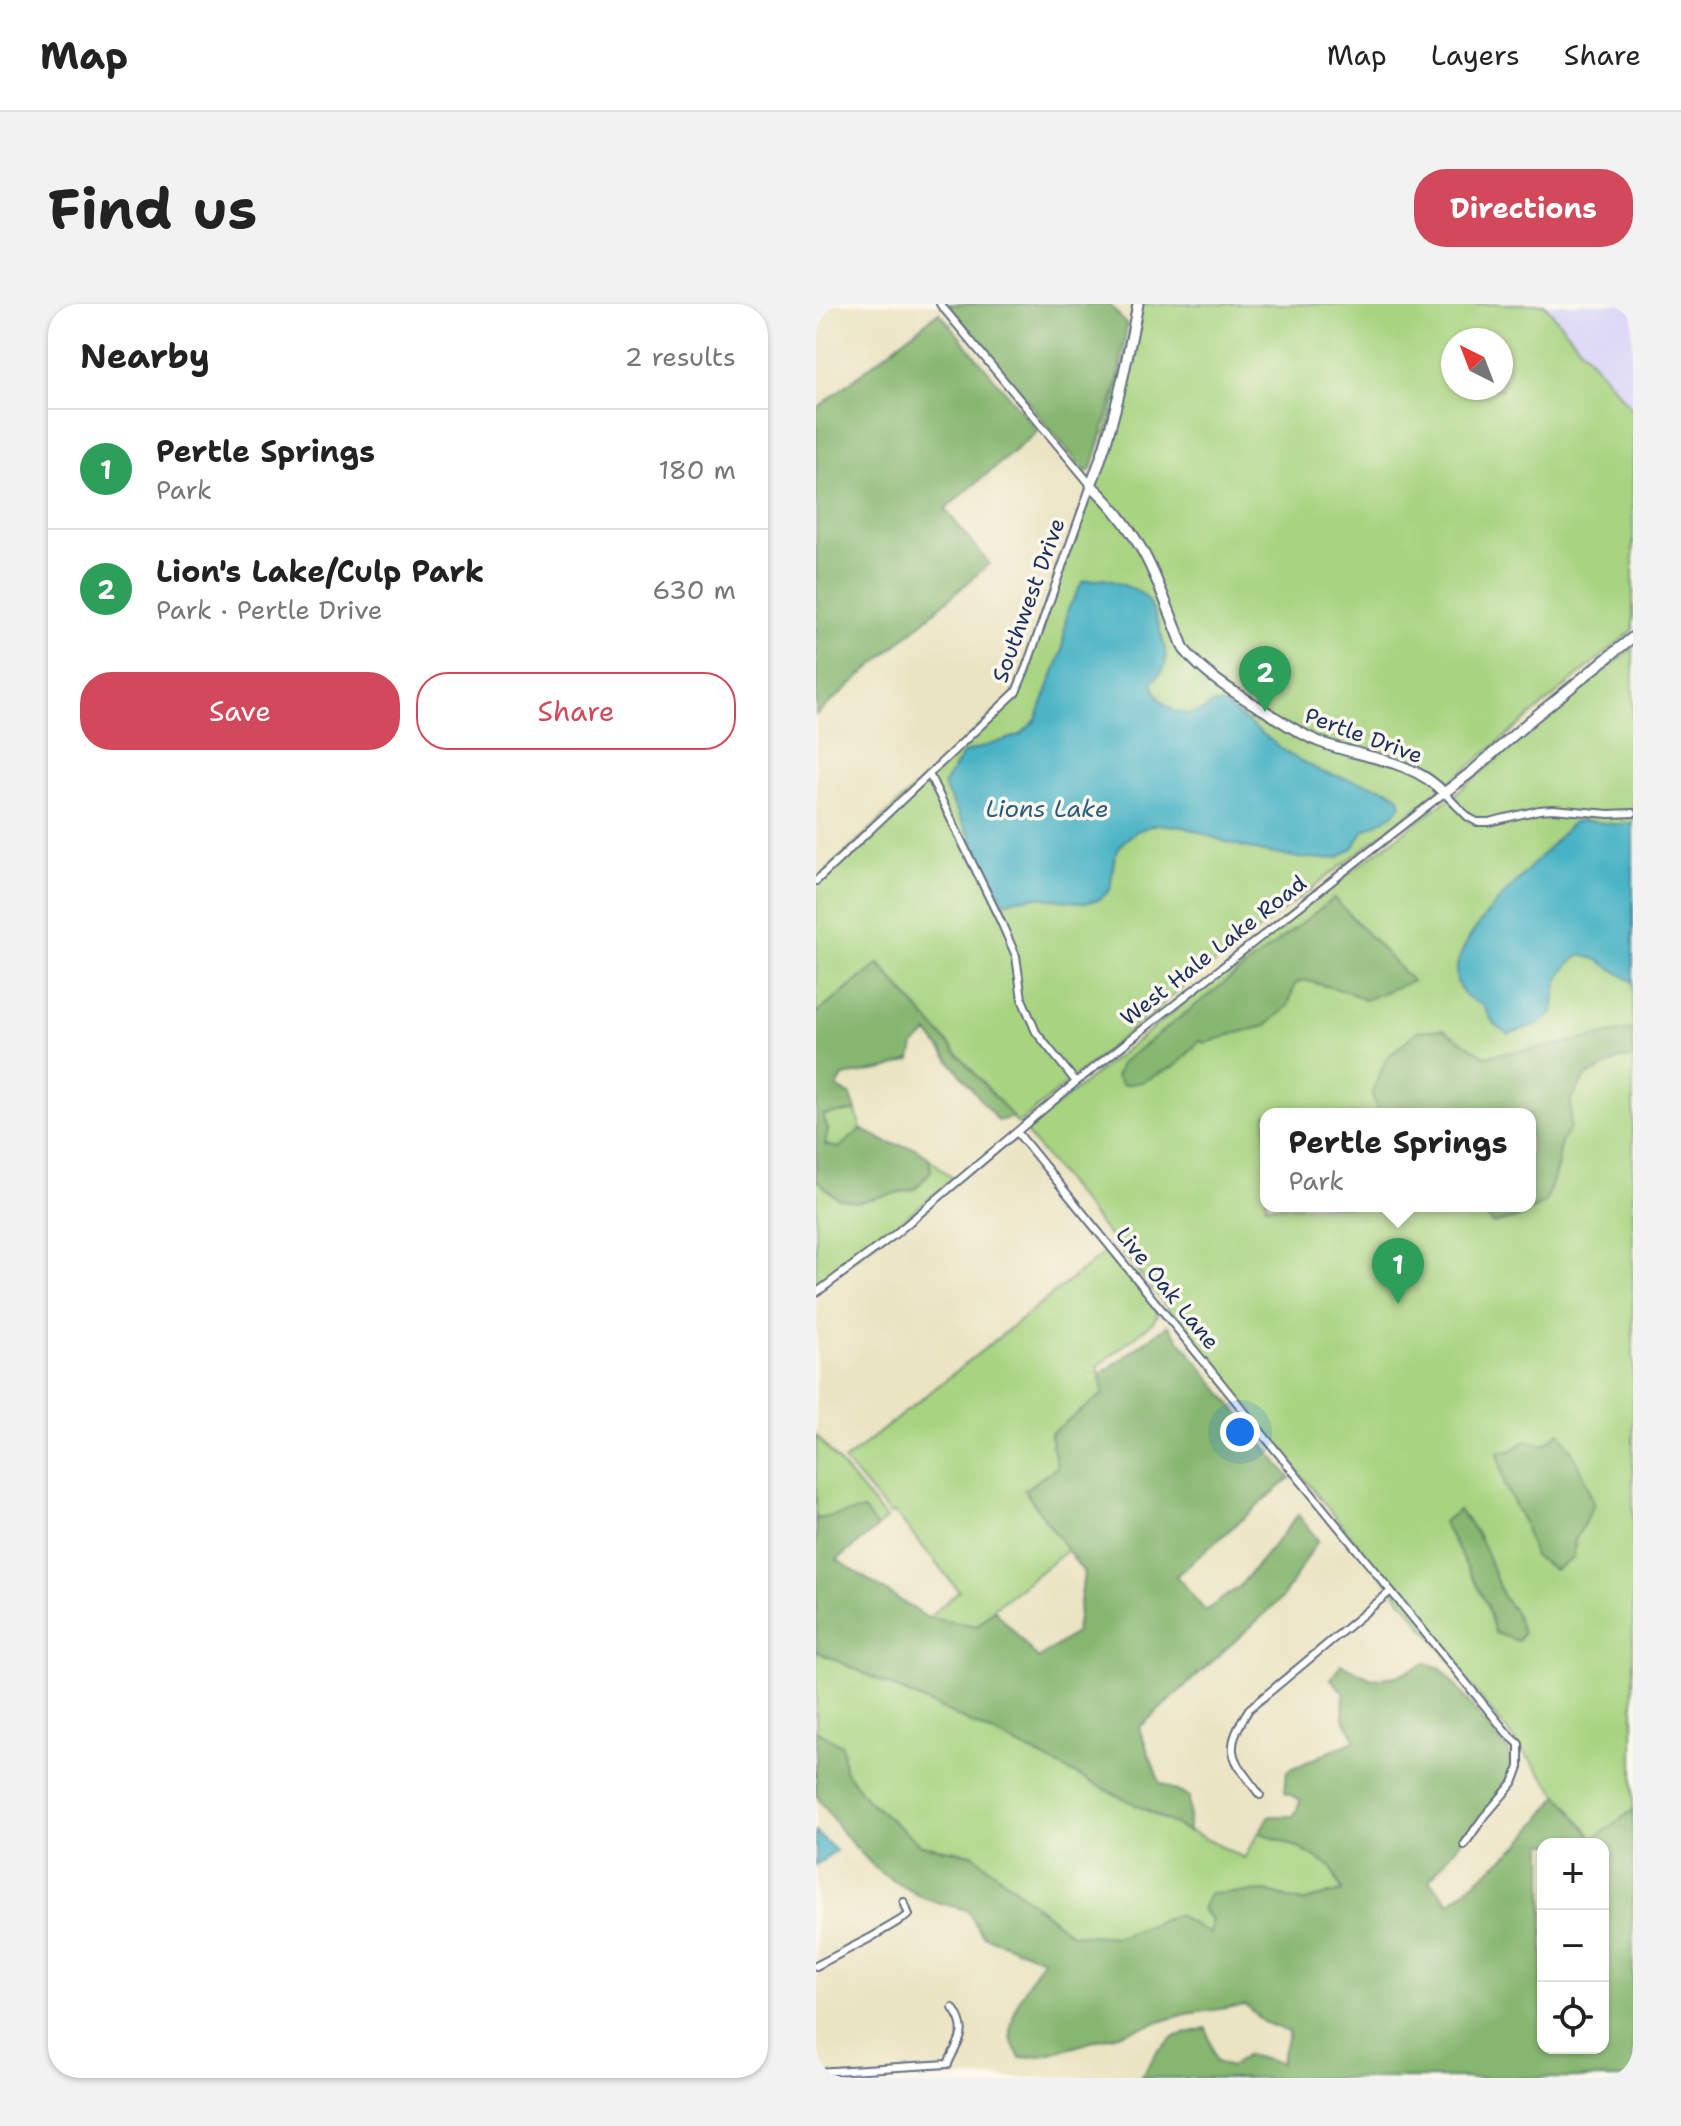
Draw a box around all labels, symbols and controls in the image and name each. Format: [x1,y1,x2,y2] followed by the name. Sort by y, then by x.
[40,30,128,81] text: Map
[1327,36,1387,74] text: Map
[1431,36,1520,74] text: Layers
[1564,36,1641,74] text: Share
[1414,169,1633,247] button: Directions
[48,171,257,246] text: Find us
[1441,328,1513,400] north arrow
[80,333,210,379] text: Nearby
[624,339,736,374] text: 2 results
[156,431,375,472] text: Pertle Springs
[100,452,112,487] text: 1
[658,452,736,487] text: 180 m
[156,472,212,507] text: Park
[985,514,1072,686] street label: Southwest Drive
[156,551,484,592] text: Lion's Lake/Culp Park
[97,572,115,607] text: 2
[652,572,736,607] text: 630 m
[156,592,383,627] text: Park · Pertle Drive
[1239,646,1291,712] pin: 2
[80,672,400,750] button: Save
[416,672,736,750] button: Share
[1301,701,1427,770] street label: Pertle Drive
[985,793,1109,825] water label: Lions Lake
[1114,869,1312,1032] street label: West Hale Lake Road
[1260,1108,1536,1212] popup
[1288,1122,1508,1163] text: Pertle Springs
[1288,1163,1344,1198] text: Park
[1109,1221,1226,1356] street label: Live Oak Lane
[1372,1238,1424,1304] pin: 1
[1220,1412,1260,1452] your location
[1537,1838,1609,2054] map controls
[1537,1838,1609,1910] button: +
[1537,1910,1609,1982] button: −
[1537,1982,1609,2054] button: locate

